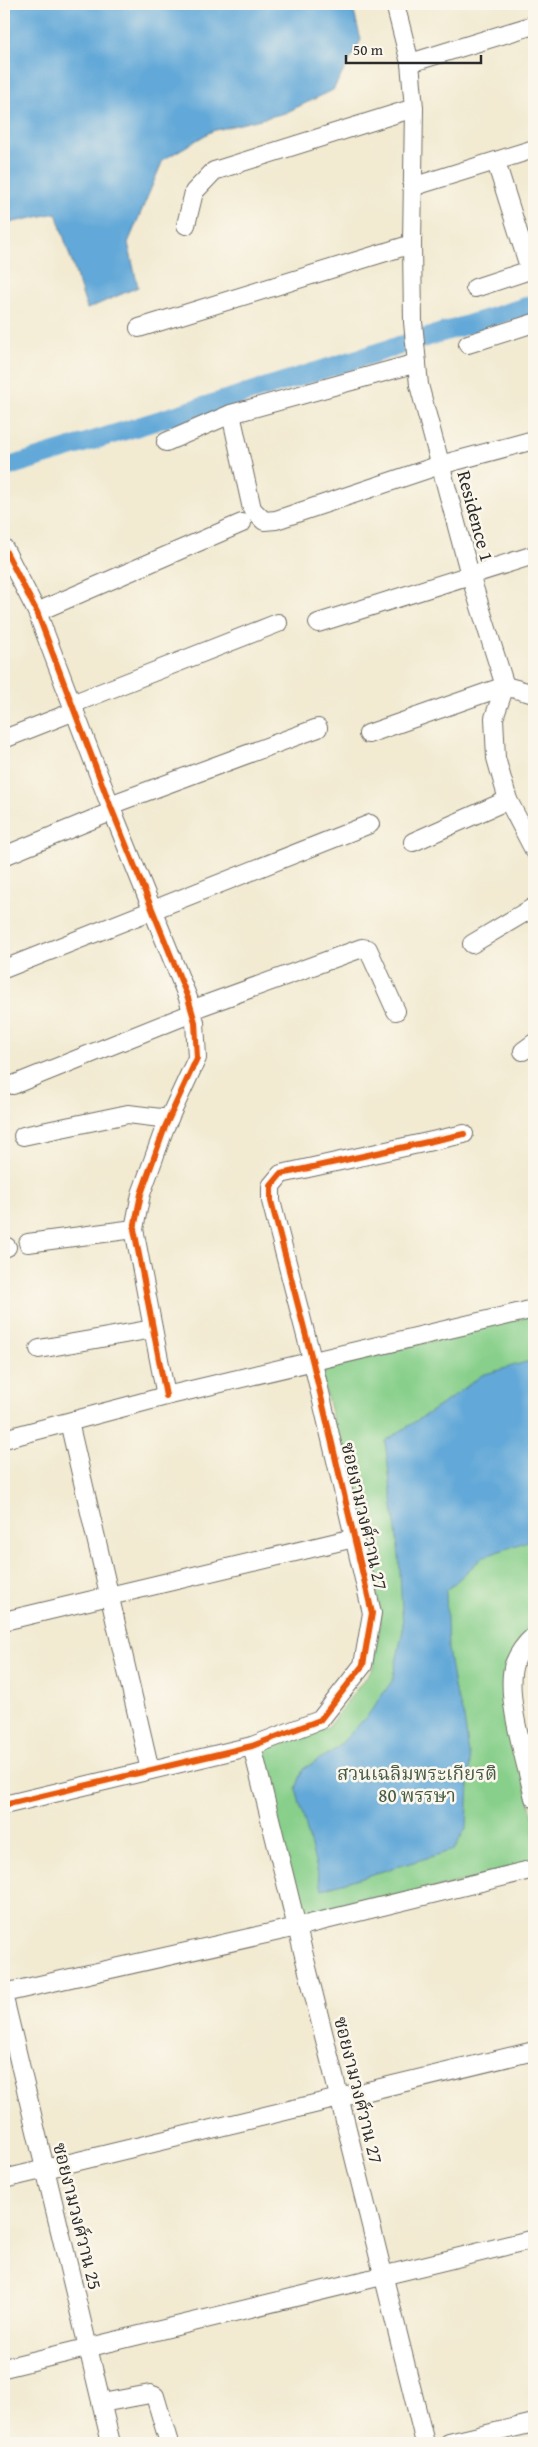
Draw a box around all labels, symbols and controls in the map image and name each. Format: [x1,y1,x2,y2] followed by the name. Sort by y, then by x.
[346,32,480,64] scale bar
[353,39,384,60] text: 50 m
[450,467,502,565] street label: Residence 1
[334,1439,396,1593] street label: ซอยงามวงศ์วาน 27
[337,1759,497,1809] park label: สวนเฉลิมพระเกียรติ 80 พรรษา
[327,2013,391,2167] street label: ซอยงามวงศ์วาน 27
[46,2139,110,2293] street label: ซอยงามวงศ์วาน 25

